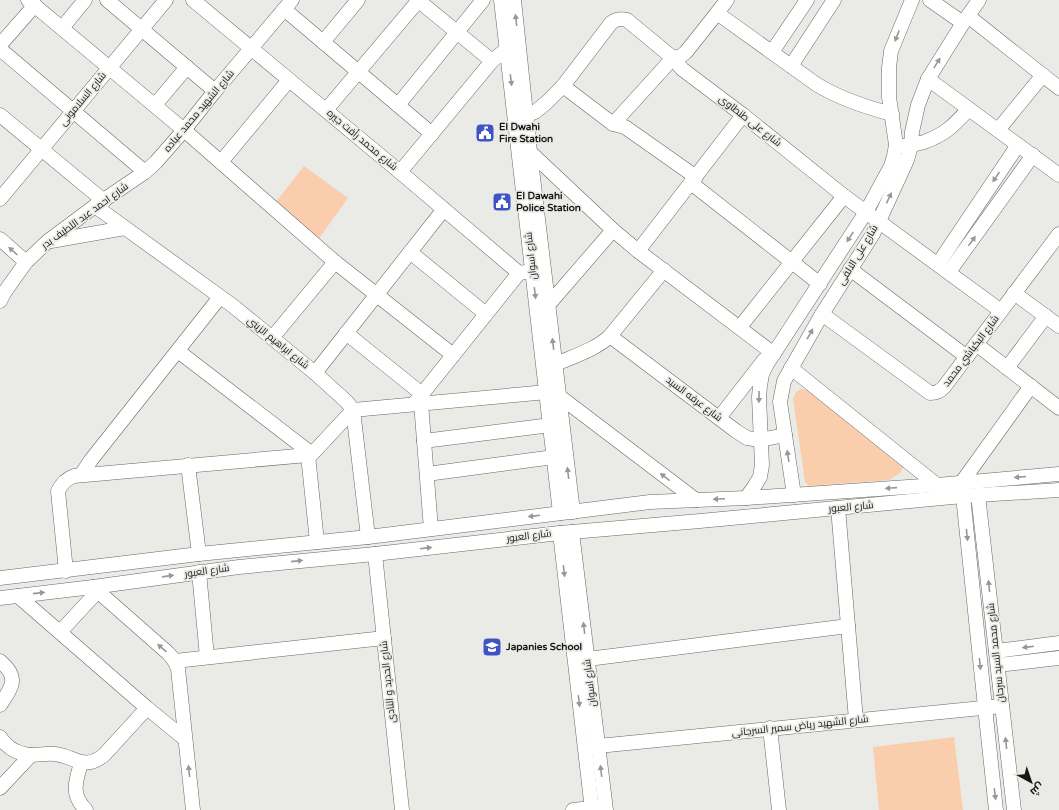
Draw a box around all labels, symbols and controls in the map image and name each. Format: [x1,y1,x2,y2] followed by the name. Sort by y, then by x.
[513,14,519,26] one-way arrow
[893,31,899,43] one-way arrow
[933,58,941,68] one-way arrow
[161,68,237,154] street label: شارع الشهيد محمد عباده
[57,70,109,128] street label: شارع السلامونى
[508,74,514,86] one-way arrow
[716,93,784,149] street label: شارع على طنطاوى
[324,106,400,173] street label: شارع محمد رأفت جيره
[499,121,553,145] place label: El Dwahi Fire Station
[474,122,496,144] public building icon: El Dwahi Fire Station
[992,172,1000,182] one-way arrow
[38,180,131,252] street label: شارع احمد عبد اللطيف بدر
[516,190,581,214] place label: El Dawahi Police Station
[491,191,513,213] public building icon: El Dawahi Police Station
[886,192,892,203] one-way arrow
[835,223,881,287] street label: شارع على الالفى
[523,231,539,281] street label: شارع اسوان
[846,232,854,242] one-way arrow
[968,235,976,246] one-way arrow
[8,246,18,255] one-way arrow
[532,287,538,299] one-way arrow
[940,313,1003,390] street label: شارع البكباشي محمد
[244,314,311,372] street label: شارع ابراهيم الزيني
[807,328,814,340] one-way arrow
[550,338,556,350] one-way arrow
[663,374,725,424] street label: شارع عرفه السيد
[756,391,762,404] one-way arrow
[785,450,791,462] one-way arrow
[565,467,572,479] one-way arrow
[660,472,671,481] one-way arrow
[1014,474,1026,481] one-way arrow
[885,485,897,492] one-way arrow
[713,496,725,503] one-way arrow
[827,499,874,515] street label: شارع العبور
[528,513,540,519] one-way arrow
[505,527,552,545] street label: شارع العبور
[964,529,971,541] one-way arrow
[420,545,432,551] one-way arrow
[291,558,303,565] one-way arrow
[183,562,230,580] street label: شارع العبور
[561,565,567,577] one-way arrow
[162,573,174,579] one-way arrow
[986,580,992,592] one-way arrow
[33,590,45,596] one-way arrow
[985,602,1007,704] street label: شارع محمد السيد سرحان
[581,622,587,634] one-way arrow
[481,636,503,658] school or university icon: Japanies School
[378,640,398,724] street label: شارع الحديد و النادى
[505,641,582,653] place label: Japanies School
[157,643,167,652] one-way arrow
[1022,644,1034,650] one-way arrow
[581,658,599,708] street label: شارع اسوان
[977,658,984,670] one-way arrow
[576,695,582,707] one-way arrow
[731,713,869,739] street label: شارع الشهيد رياض سمير السرجانى
[1003,737,1010,749] one-way arrow
[1011,762,1051,802] north arrow
[186,765,192,777] one-way arrow
[598,765,604,777] one-way arrow
[1028,780,1047,799] text: ش
[991,788,998,800] one-way arrow

